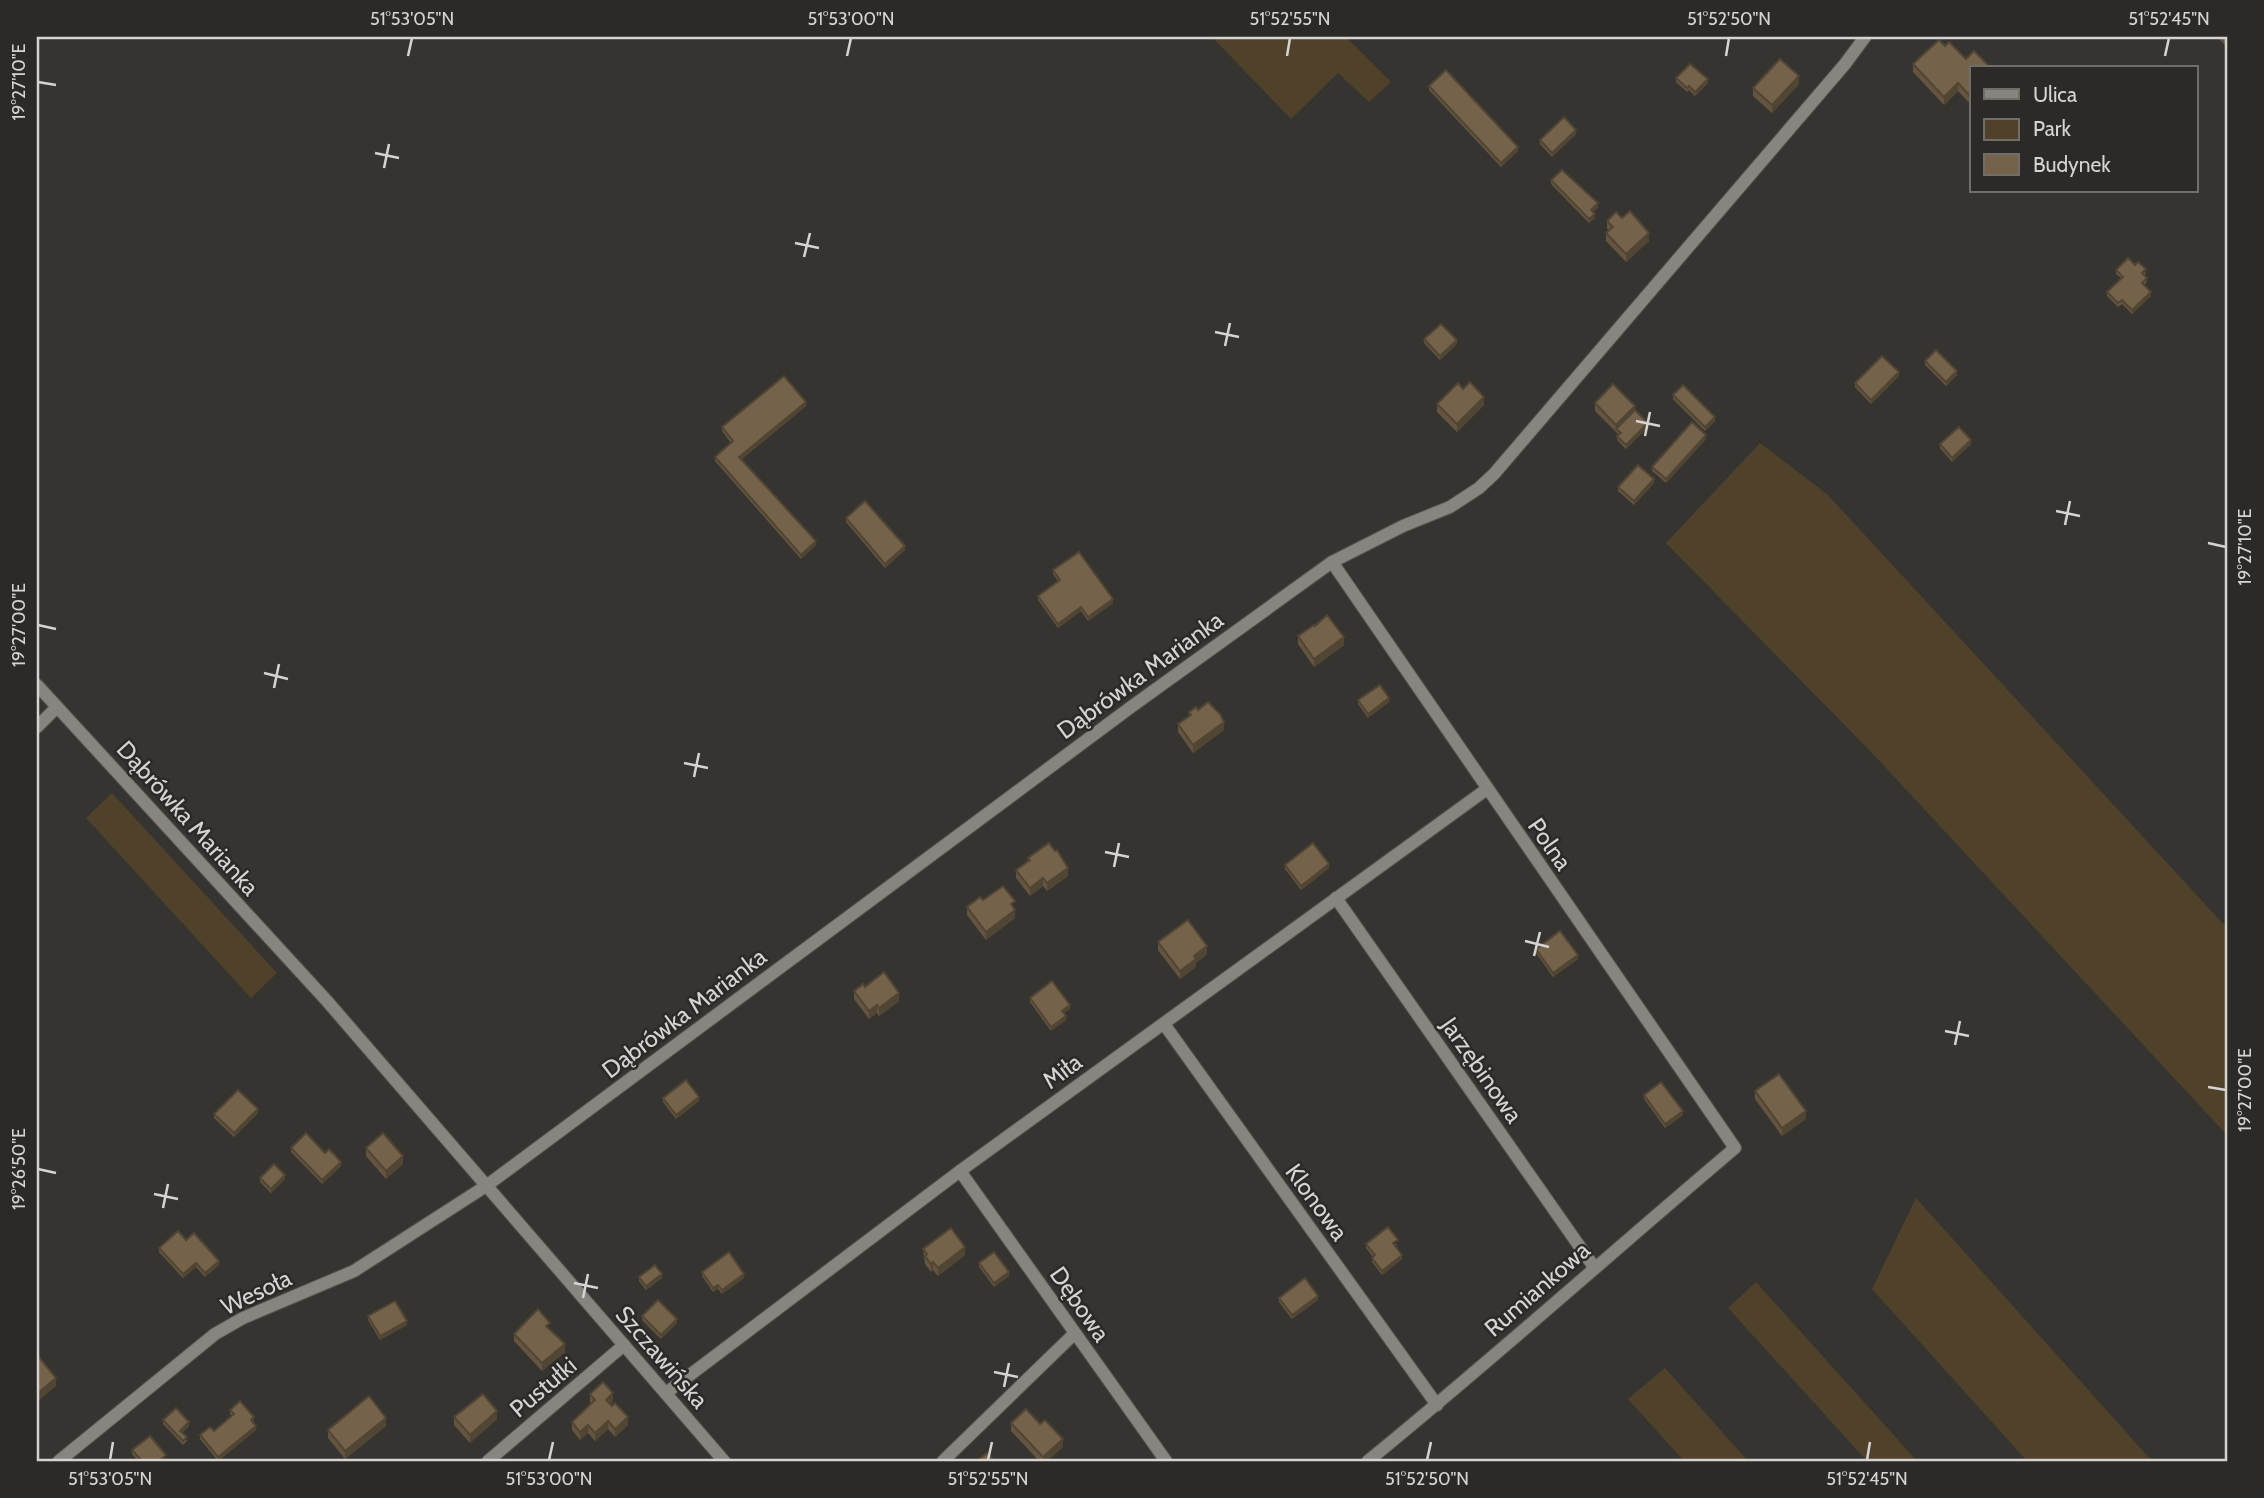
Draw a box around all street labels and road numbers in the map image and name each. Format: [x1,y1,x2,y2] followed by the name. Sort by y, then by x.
[1051,605,1229,745] street label: Dąbrówka Marianka
[111,735,265,902] street label: Dąbrówka Marianka
[1522,812,1579,876] street label: Polna
[596,941,772,1084] street label: Dąbrówka Marianka
[1434,1011,1529,1129] street label: Jarzębinowa
[1037,1047,1088,1095] street label: Miła
[1280,1158,1355,1246] street label: Klonowa
[1478,1235,1596,1343] street label: Rumiankowa
[1044,1261,1117,1348] street label: Dębowa
[216,1263,296,1321] street label: Wesoła
[610,1300,715,1414] street label: Szczawińska
[504,1351,582,1423] street label: Pustułki

